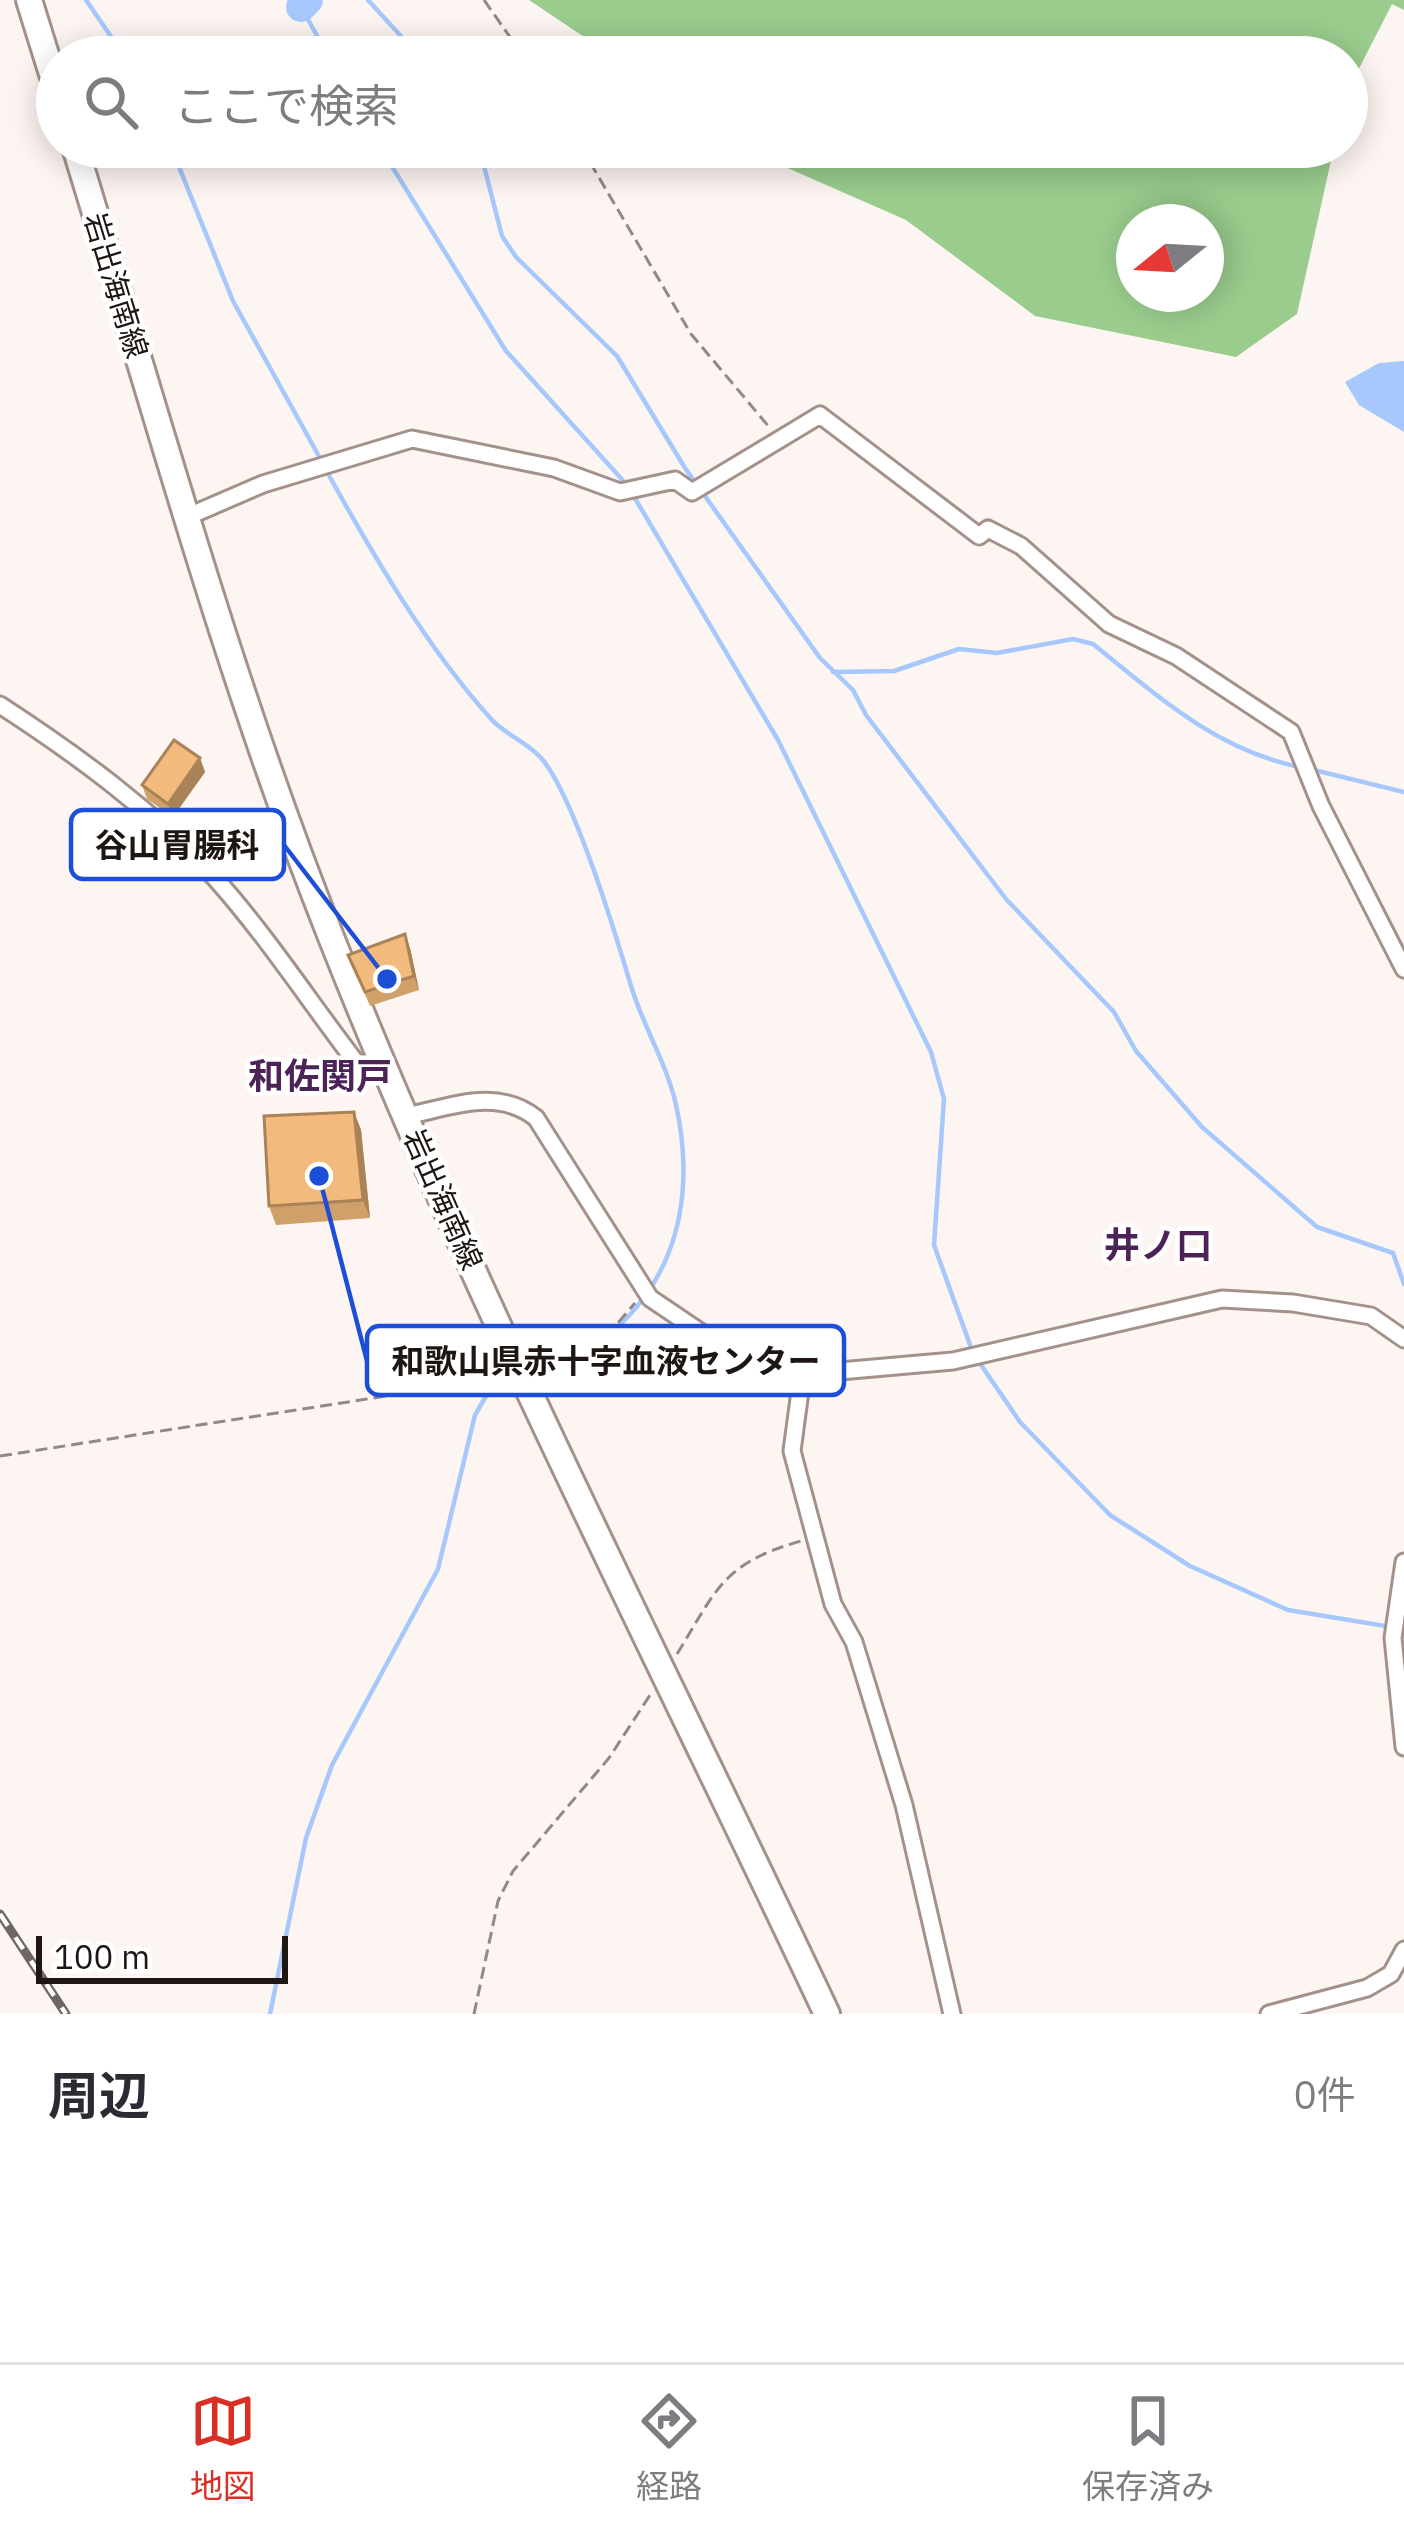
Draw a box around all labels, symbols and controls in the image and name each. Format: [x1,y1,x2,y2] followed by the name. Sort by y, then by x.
[36,36,1368,168] search box
[78,69,144,135] icon: search
[174,76,399,134] text: ここで検索
[1116,204,1224,312] north arrow
[76,208,158,362] street label: 岩出海南線
[71,810,284,879] callout: 谷山胃腸科
[95,823,260,866] text: 谷山胃腸科
[248,1052,392,1099] district label: 和佐関戸
[396,1123,492,1275] street label: 岩出海南線
[1104,1221,1212,1268] district label: 井ノ口
[367,1326,844,1395] callout: 和歌山県赤十字血液センター
[392,1339,821,1382] text: 和歌山県赤十字血液センター
[36,1930,288,1983] scale bar
[54,1935,150,1978] text: 100 m
[48,2062,150,2128] text: 周辺
[1294,2069,1356,2120] text: 0件
[190,2388,256,2508] tab: 地図
[636,2388,702,2508] tab: 経路
[1082,2388,1214,2508] tab: 保存済み

